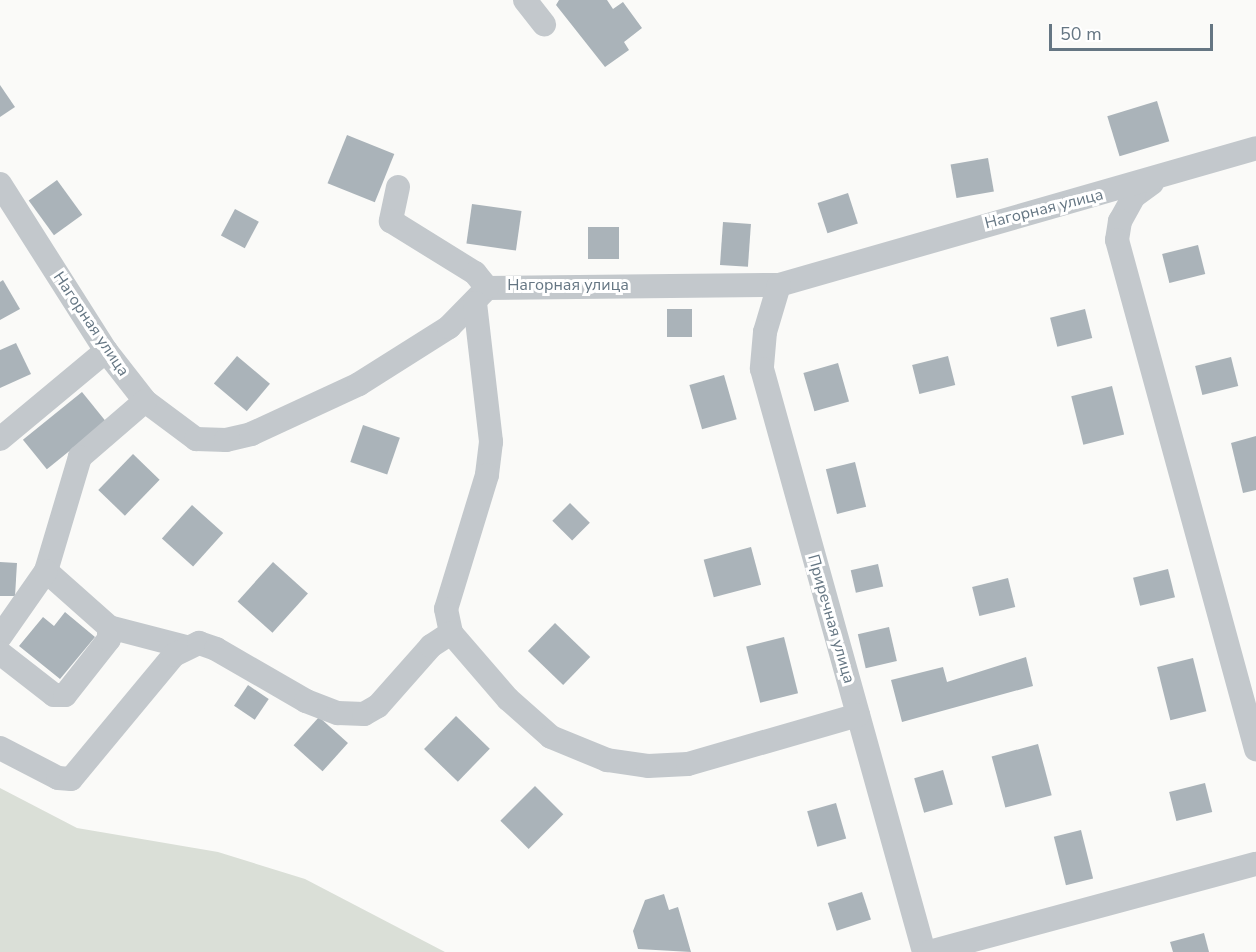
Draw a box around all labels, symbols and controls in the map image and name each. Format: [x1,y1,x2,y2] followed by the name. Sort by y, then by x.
[1052,12,1216,50] scale bar
[1060,22,1102,46] text: 50 m
[983,185,1105,233] street label: Нагорная улица
[49,268,133,380] street label: Нагорная улица
[507,275,629,295] street label: Нагорная улица
[803,552,859,686] street label: Приречная улица

